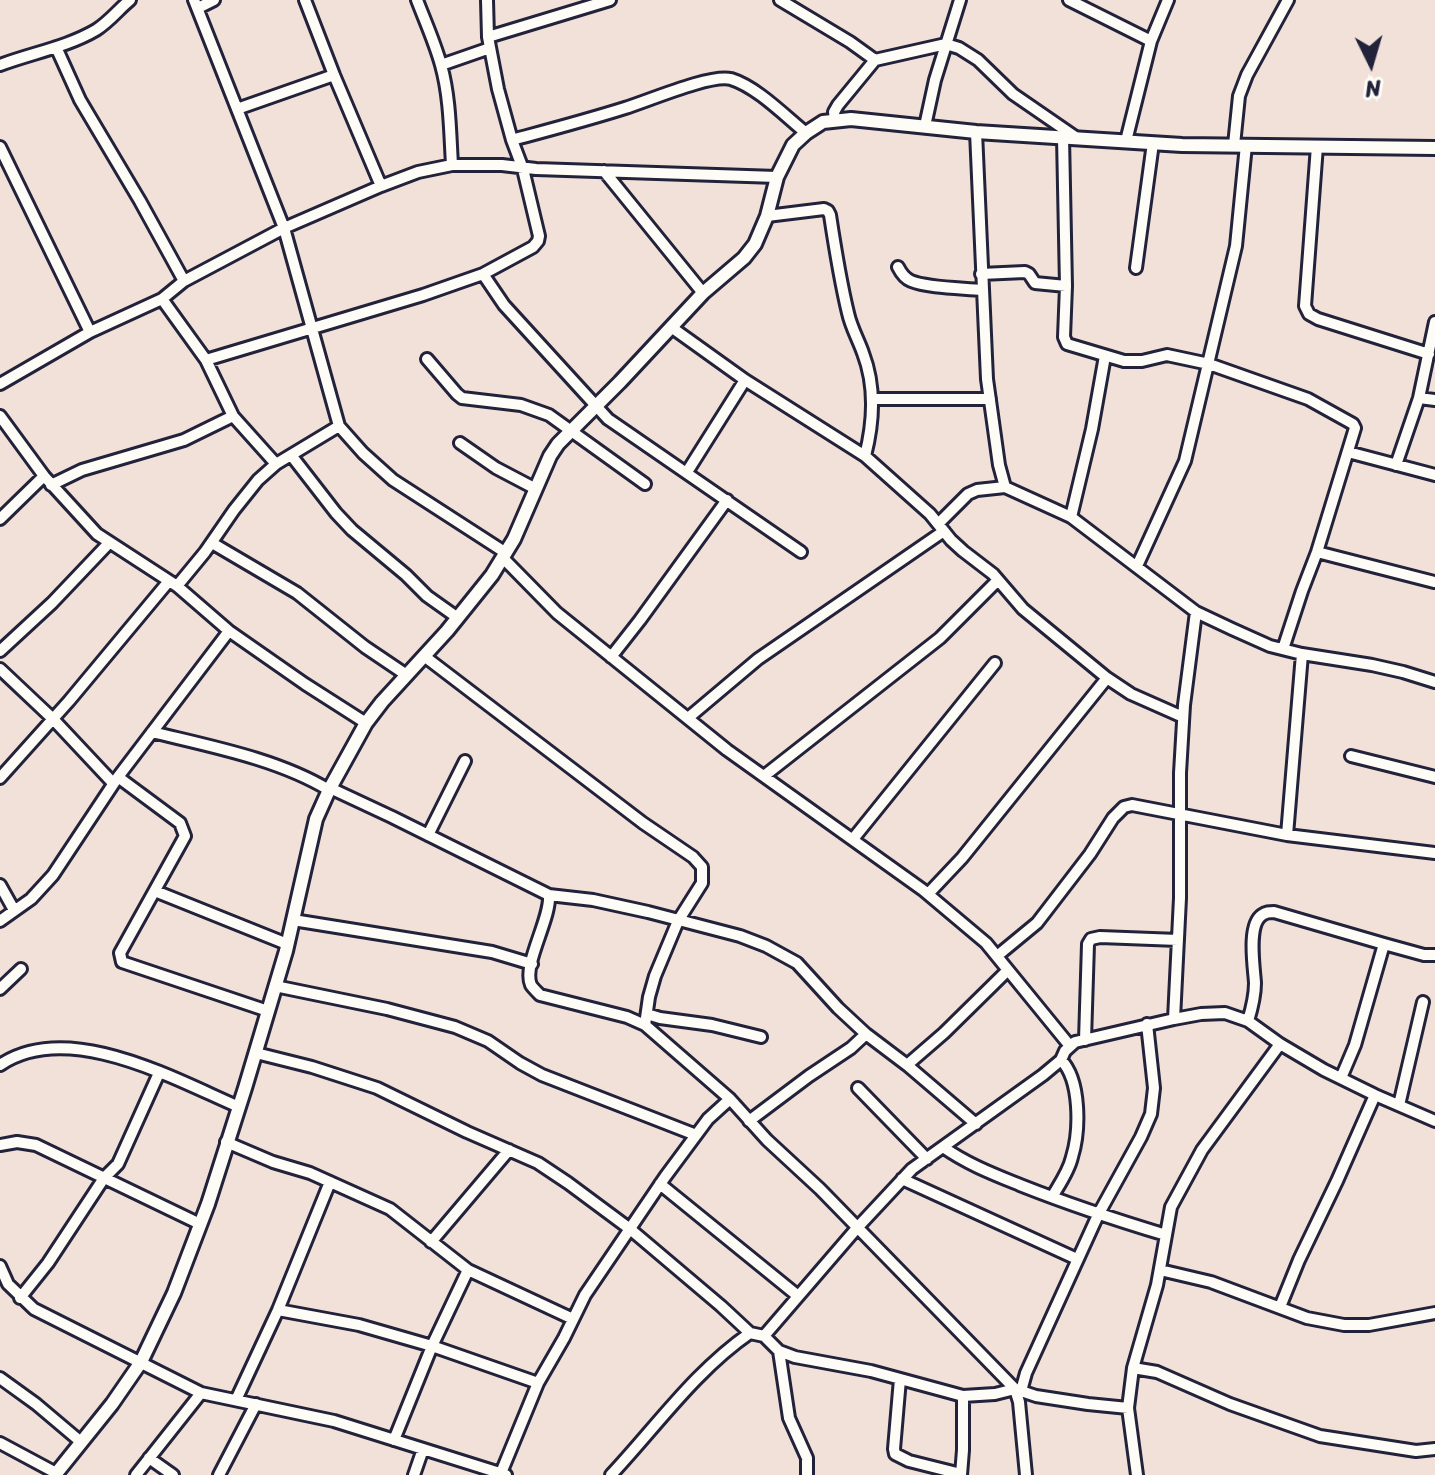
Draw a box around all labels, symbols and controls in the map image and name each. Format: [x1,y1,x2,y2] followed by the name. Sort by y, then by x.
[1331,24,1411,104] north arrow
[1364,68,1382,108] text: N

